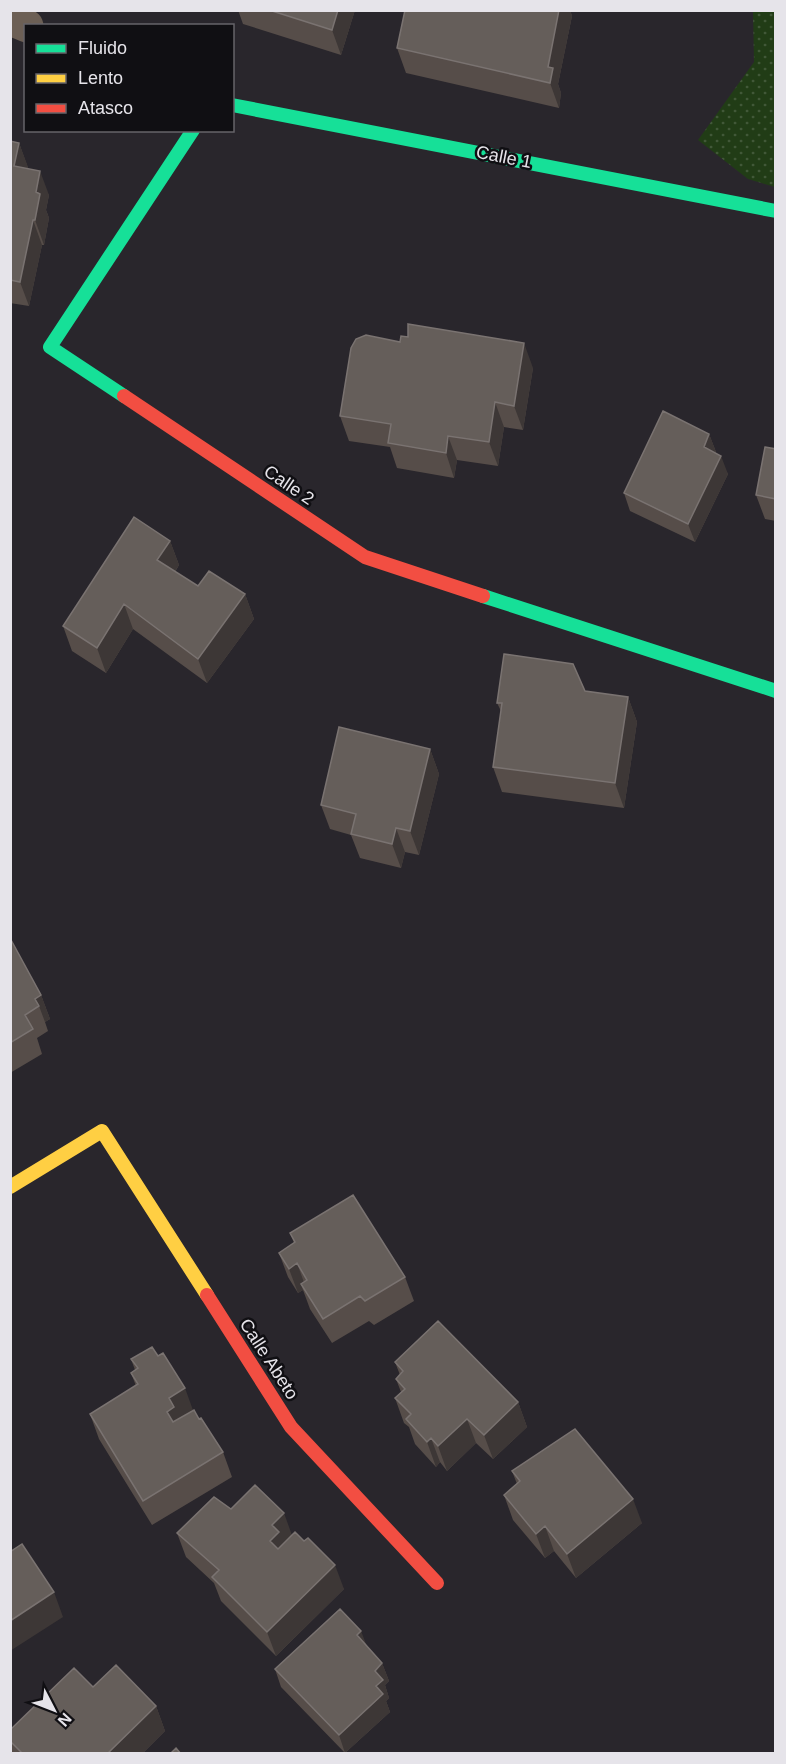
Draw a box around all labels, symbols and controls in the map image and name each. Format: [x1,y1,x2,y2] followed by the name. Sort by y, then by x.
[24,24,234,132] legend
[78,38,127,58] text: Fluido
[78,68,123,88] text: Lento
[78,98,133,118] text: Atasco
[475,142,533,172] street label: Calle 1
[260,461,318,509] street label: Calle 2
[236,1315,302,1403] street label: Calle Abeto
[24,1680,84,1740] north arrow
[55,1710,75,1730] text: N

